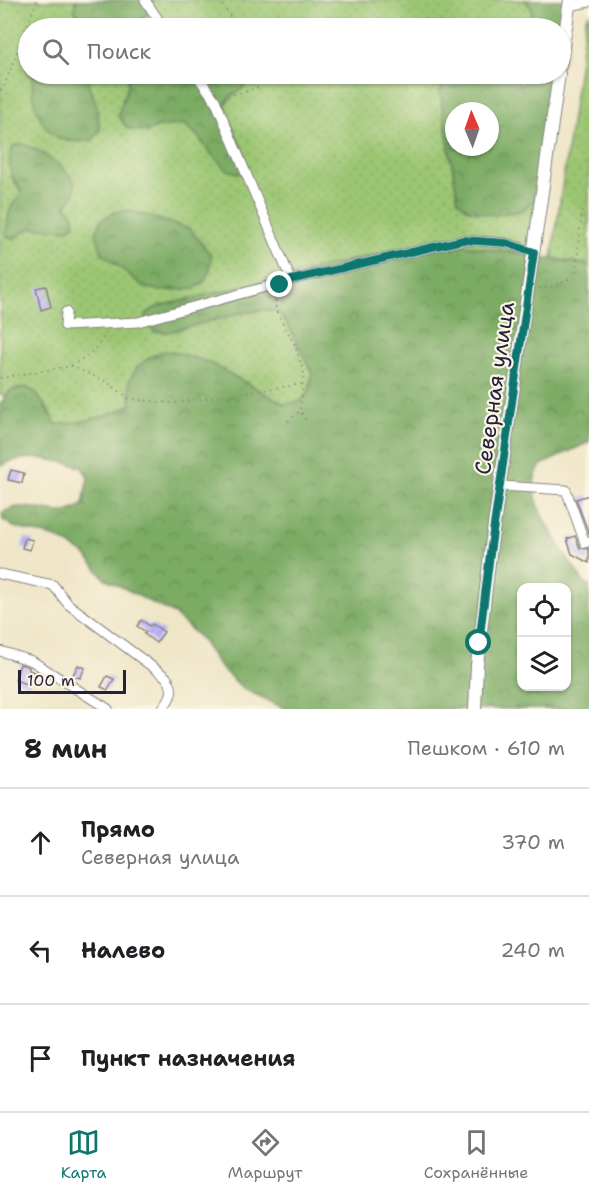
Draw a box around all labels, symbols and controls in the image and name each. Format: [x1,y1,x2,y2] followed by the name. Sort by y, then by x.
[18,18,571,84] search box
[39,35,72,68] icon: search
[87,37,151,66] text: Поиск
[445,102,499,156] north arrow
[266,271,292,297] route end
[468,299,521,476] street label: Северная улица
[517,583,571,691] map controls
[517,583,571,637] button: locate
[465,629,491,655] route start
[517,637,571,691] button: layers
[18,667,126,694] scale bar
[27,670,75,691] text: 100 m
[24,731,107,766] text: 8 мин
[408,735,565,761] text: Пешком · 610 m
[81,815,155,844] text: Прямо
[24,826,57,859] icon: ahead
[501,829,565,855] text: 370 m
[81,844,239,870] text: Северная улица
[24,934,57,967] icon: left
[81,936,165,965] text: Налево
[500,937,565,963] text: 240 m
[24,1042,57,1075] icon: arrive
[81,1044,295,1073] text: Пункт назначения
[61,1126,106,1183] tab: Карта
[228,1126,302,1183] tab: Маршрут
[424,1126,528,1183] tab: Сохранённые

